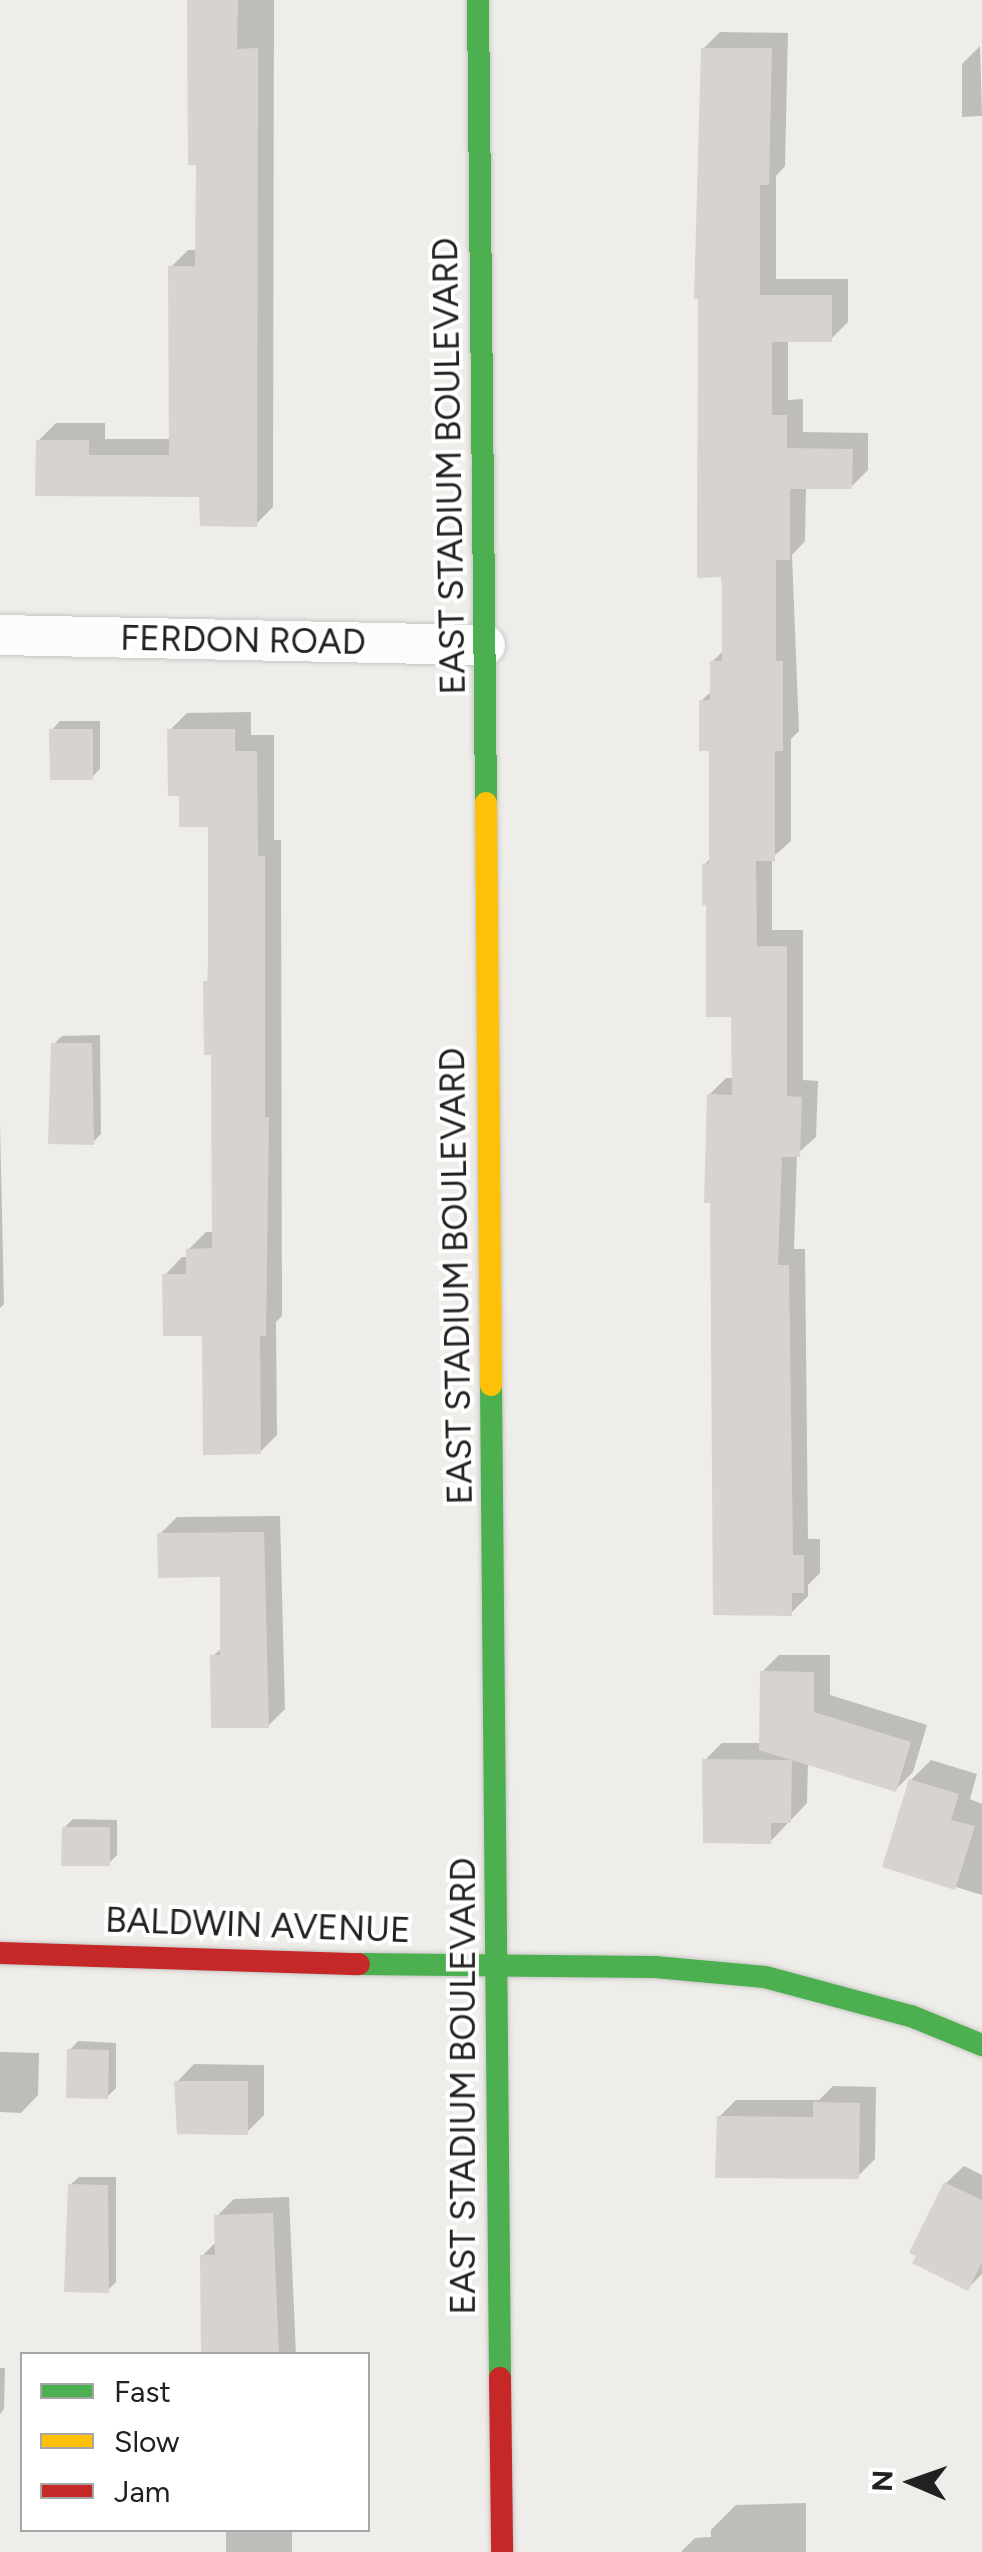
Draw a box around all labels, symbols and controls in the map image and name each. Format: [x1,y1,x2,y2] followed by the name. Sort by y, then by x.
[424,237,474,695] street label: EAST STADIUM BOULEVARD
[120,617,366,663] street label: FERDON ROAD
[431,1047,481,1505] street label: EAST STADIUM BOULEVARD
[442,1857,484,2315] street label: EAST STADIUM BOULEVARD
[105,1899,411,1951] street label: BALDWIN AVENUE
[20,2352,370,2532] legend
[114,2373,171,2410] text: Fast
[114,2423,180,2460] text: Slow
[862,2432,962,2532] north arrow
[865,2470,899,2492] text: N
[114,2473,170,2510] text: Jam

